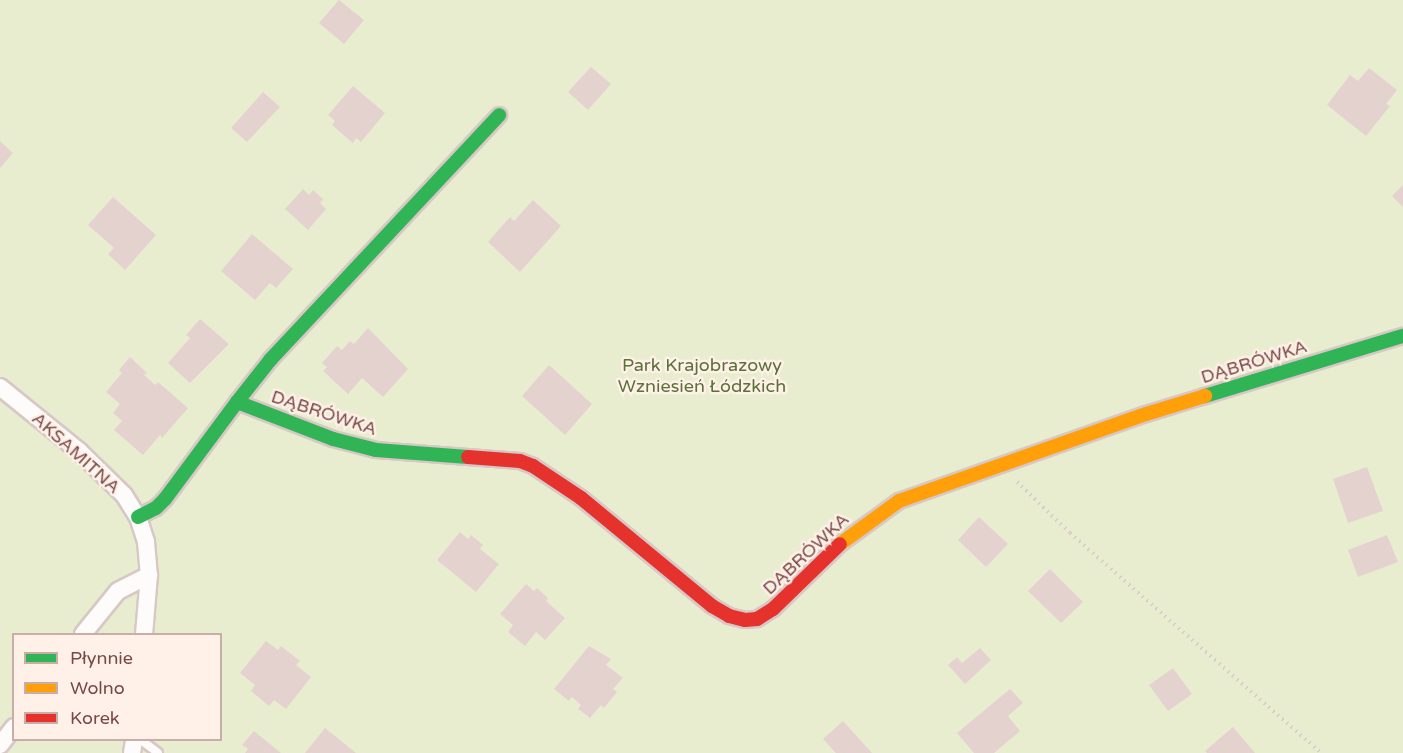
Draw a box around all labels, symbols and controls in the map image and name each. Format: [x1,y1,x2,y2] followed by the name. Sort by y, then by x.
[1198,336,1310,388] street label: DĄBRÓWKA
[618,355,786,398] park label: Park Krajobrazowy Wzniesień Łódzkich
[268,386,380,440] street label: DĄBRÓWKA
[27,408,125,498] street label: AKSAMITNA
[758,509,854,599] street label: DĄBRÓWKA
[12,633,222,741] legend
[70,647,133,669] text: Płynnie
[70,677,125,699] text: Wolno
[70,707,120,729] text: Korek

